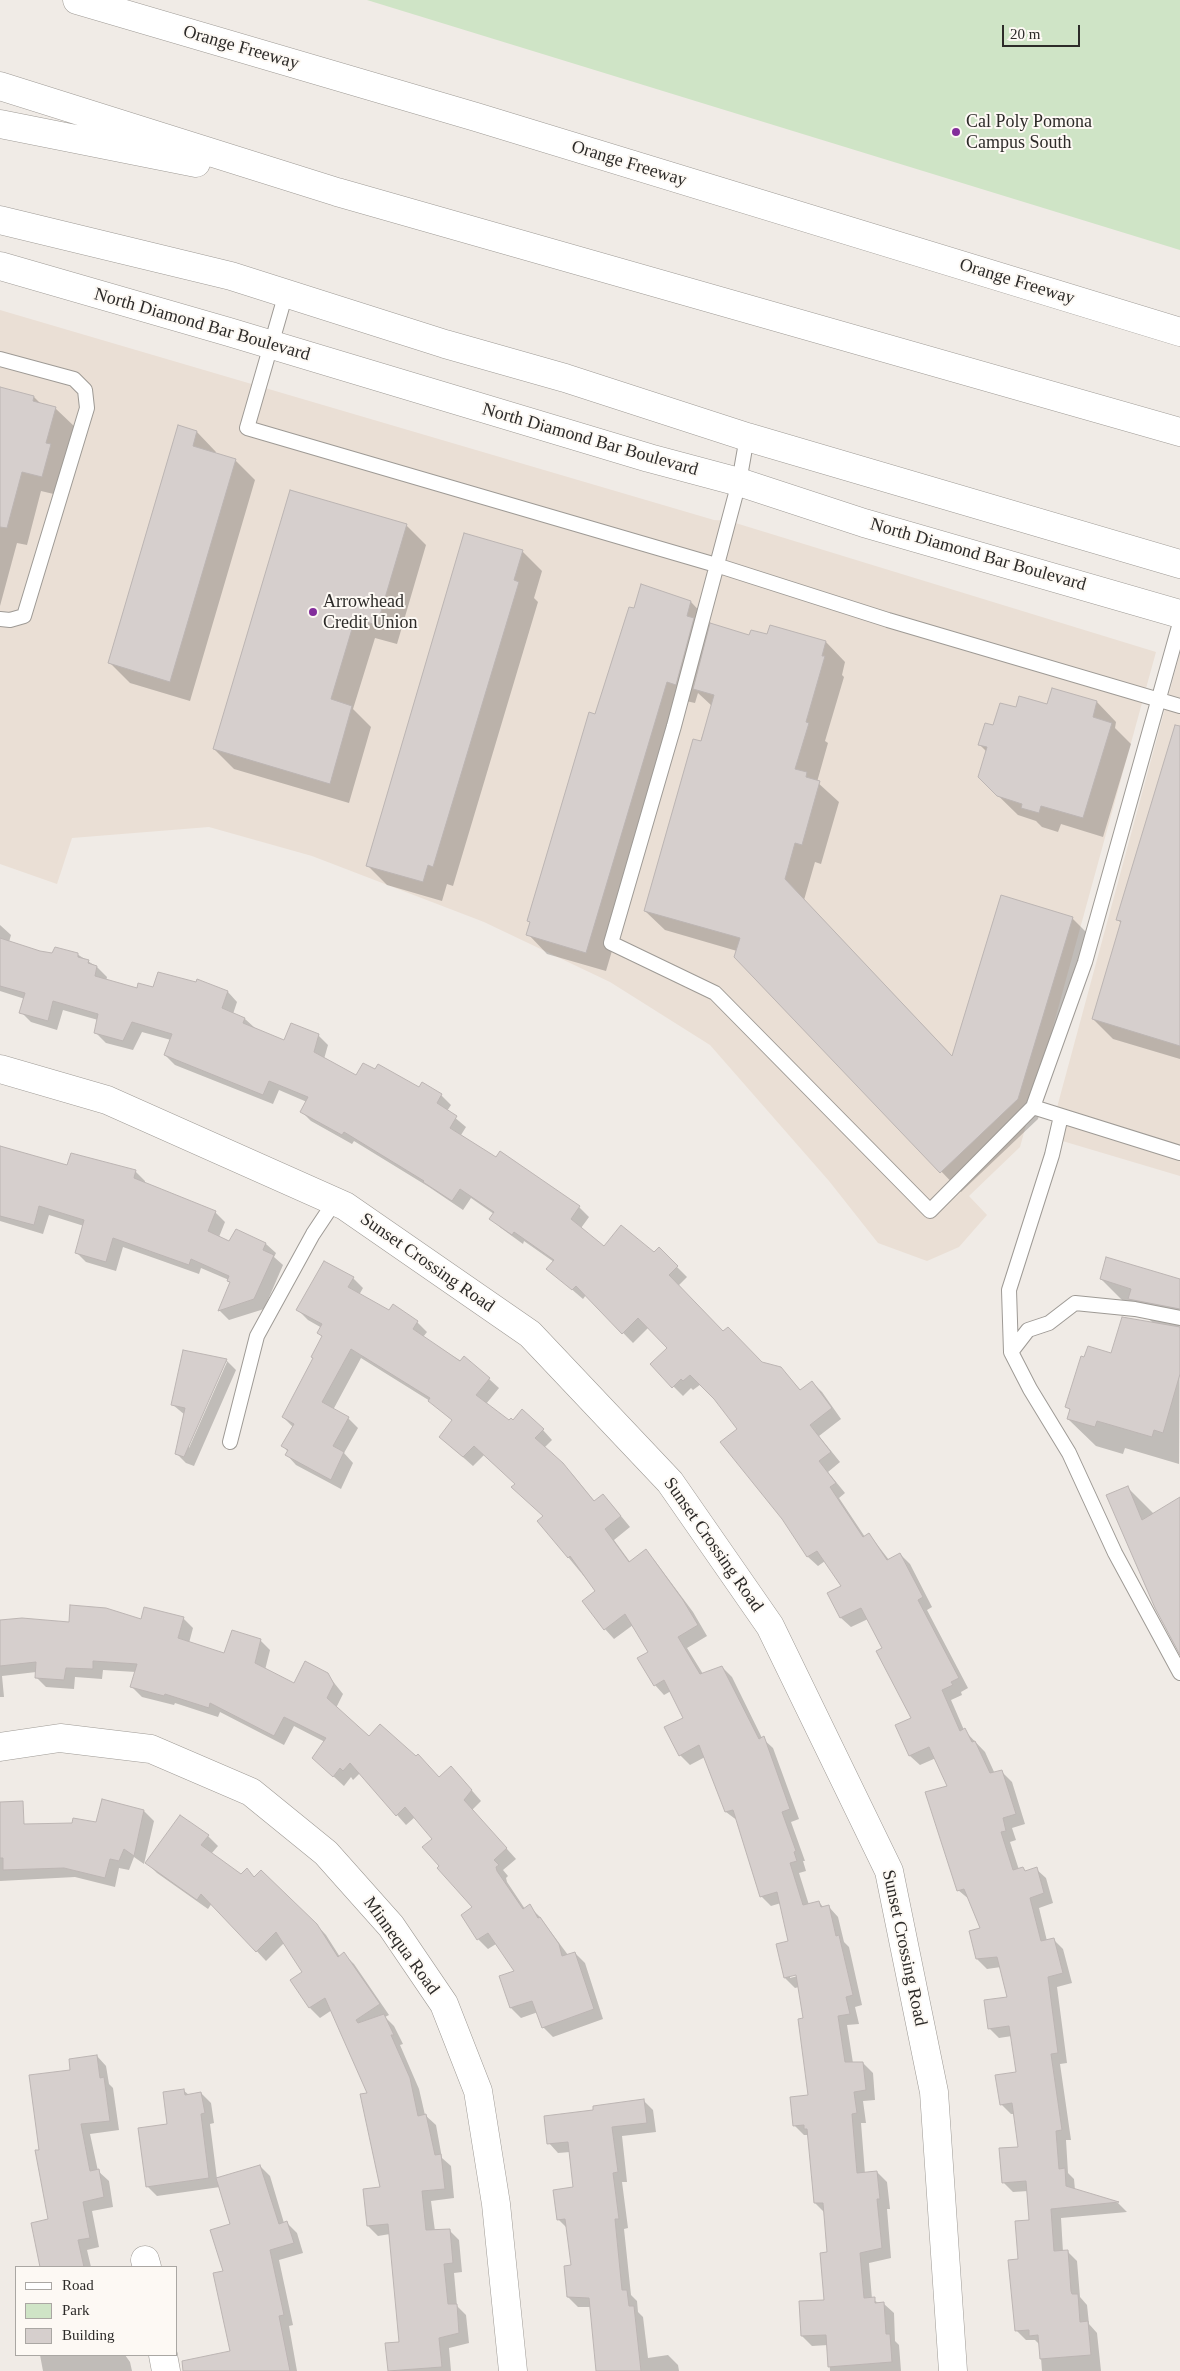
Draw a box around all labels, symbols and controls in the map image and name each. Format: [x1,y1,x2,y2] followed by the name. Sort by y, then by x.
[1005,15,1082,47] scale bar
[181,21,301,75] street label: Orange Freeway
[1010,26,1040,42] text: 20 m
[966,111,1092,154] place label: Cal Poly Pomona Campus South
[950,126,962,138] marker: Cal Poly Pomona Campus South
[569,136,689,192] street label: Orange Freeway
[957,254,1077,310] street label: Orange Freeway
[92,284,312,366] street label: North Diamond Bar Boulevard
[480,399,700,481] street label: North Diamond Bar Boulevard
[868,514,1088,596] street label: North Diamond Bar Boulevard
[323,591,417,634] place label: Arrowhead Credit Union
[307,606,319,618] marker: Arrowhead Credit Union
[356,1209,498,1317] street label: Sunset Crossing Road
[659,1474,767,1616] street label: Sunset Crossing Road
[877,1868,931,2028] street label: Sunset Crossing Road
[358,1893,444,1999] street label: Minnequa Road
[15,2266,178,2356] legend
[62,2277,94,2293] text: Road
[62,2302,90,2318] text: Park
[62,2327,115,2343] text: Building

